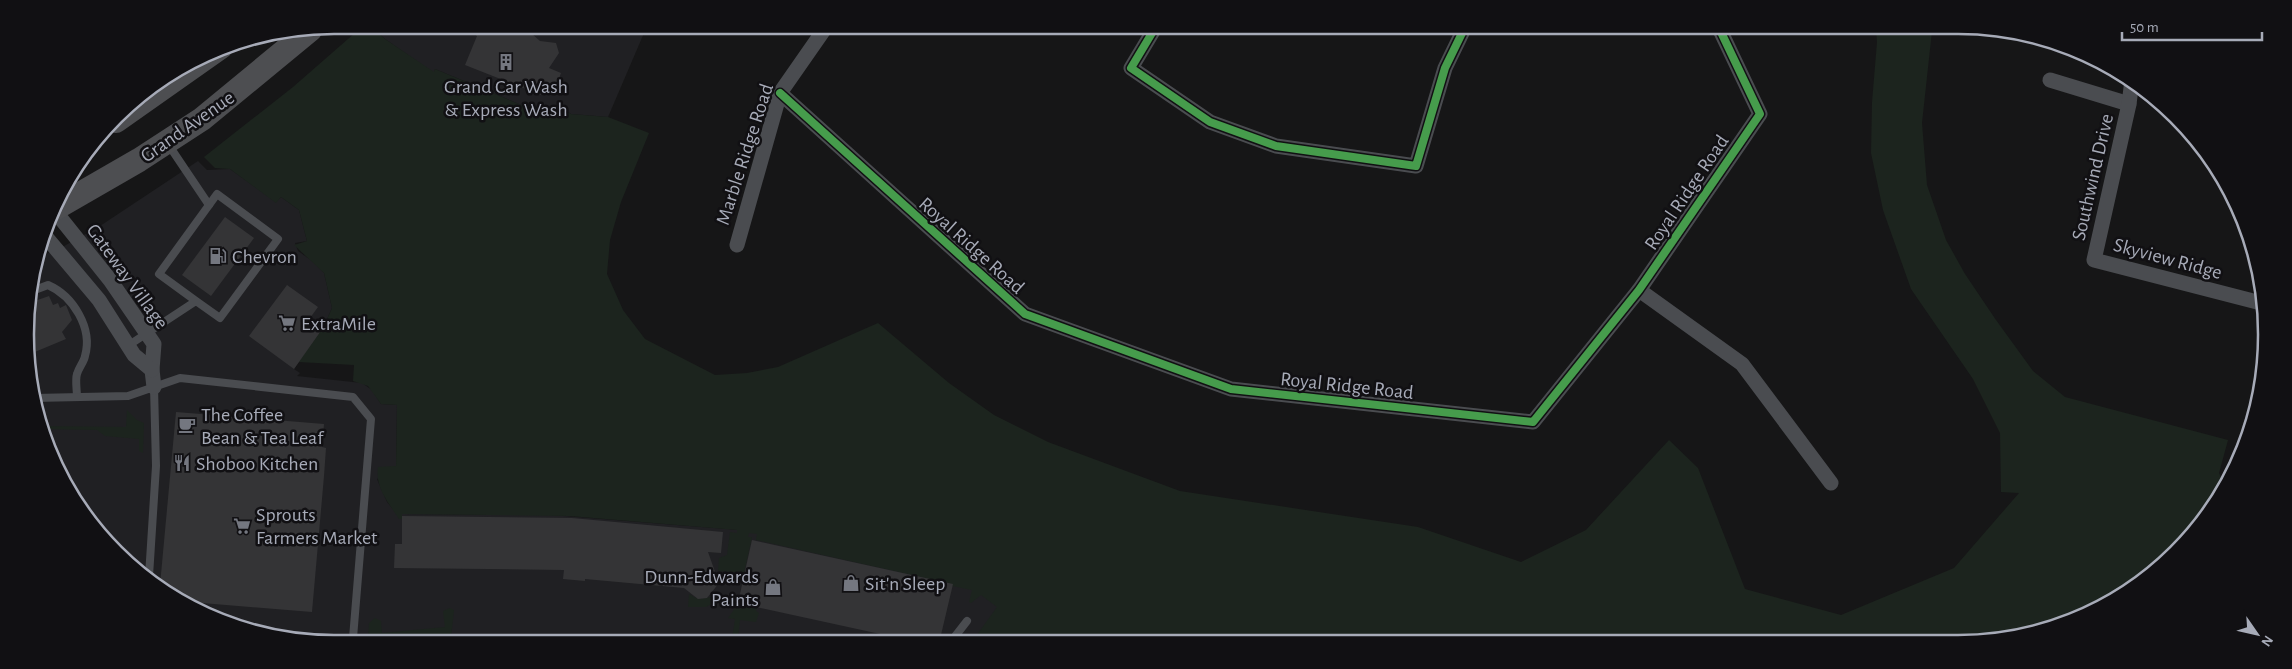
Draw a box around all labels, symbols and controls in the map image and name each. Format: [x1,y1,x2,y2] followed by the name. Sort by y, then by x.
[2122,10,2262,42] scale bar
[2130,20,2159,35] text: 50 m
[496,52,516,72] building icon: Grand Car Wash & Express Wash
[444,77,568,120] place label: Grand Car Wash & Express Wash
[713,81,777,227] street label: Marble Ridge Road
[137,87,238,166] street label: Grand Avenue
[2069,112,2117,243] street label: Southwind Drive
[1641,131,1733,254] street label: Royal Ridge Road
[915,193,1028,298] street label: Royal Ridge Road
[82,220,172,333] street label: Gateway Village
[2111,235,2224,283] street label: Skyview Ridge
[208,246,228,266] fuel station icon: Chevron
[232,247,297,267] place label: Chevron
[277,313,297,333] supermarket icon: ExtraMile
[301,314,376,334] place label: ExtraMile
[1279,369,1415,403] street label: Royal Ridge Road
[201,405,324,448] place label: The Coffee Bean & Tea Leaf
[177,415,197,435] cafe icon: The Coffee Bean & Tea Leaf
[172,453,192,473] restaurant icon: Shoboo Kitchen
[196,454,318,474] place label: Shoboo Kitchen
[256,505,378,548] place label: Sprouts Farmers Market
[232,516,252,536] supermarket icon: Sprouts Farmers Market
[644,567,759,610] place label: Dunn-Edwards Paints
[841,573,861,593] shop icon: Sit'n Sleep
[865,574,945,594] place label: Sit'n Sleep
[763,577,783,597] shop icon: Dunn-Edwards Paints
[2232,609,2282,659] north arrow
[2258,633,2275,649] text: N

